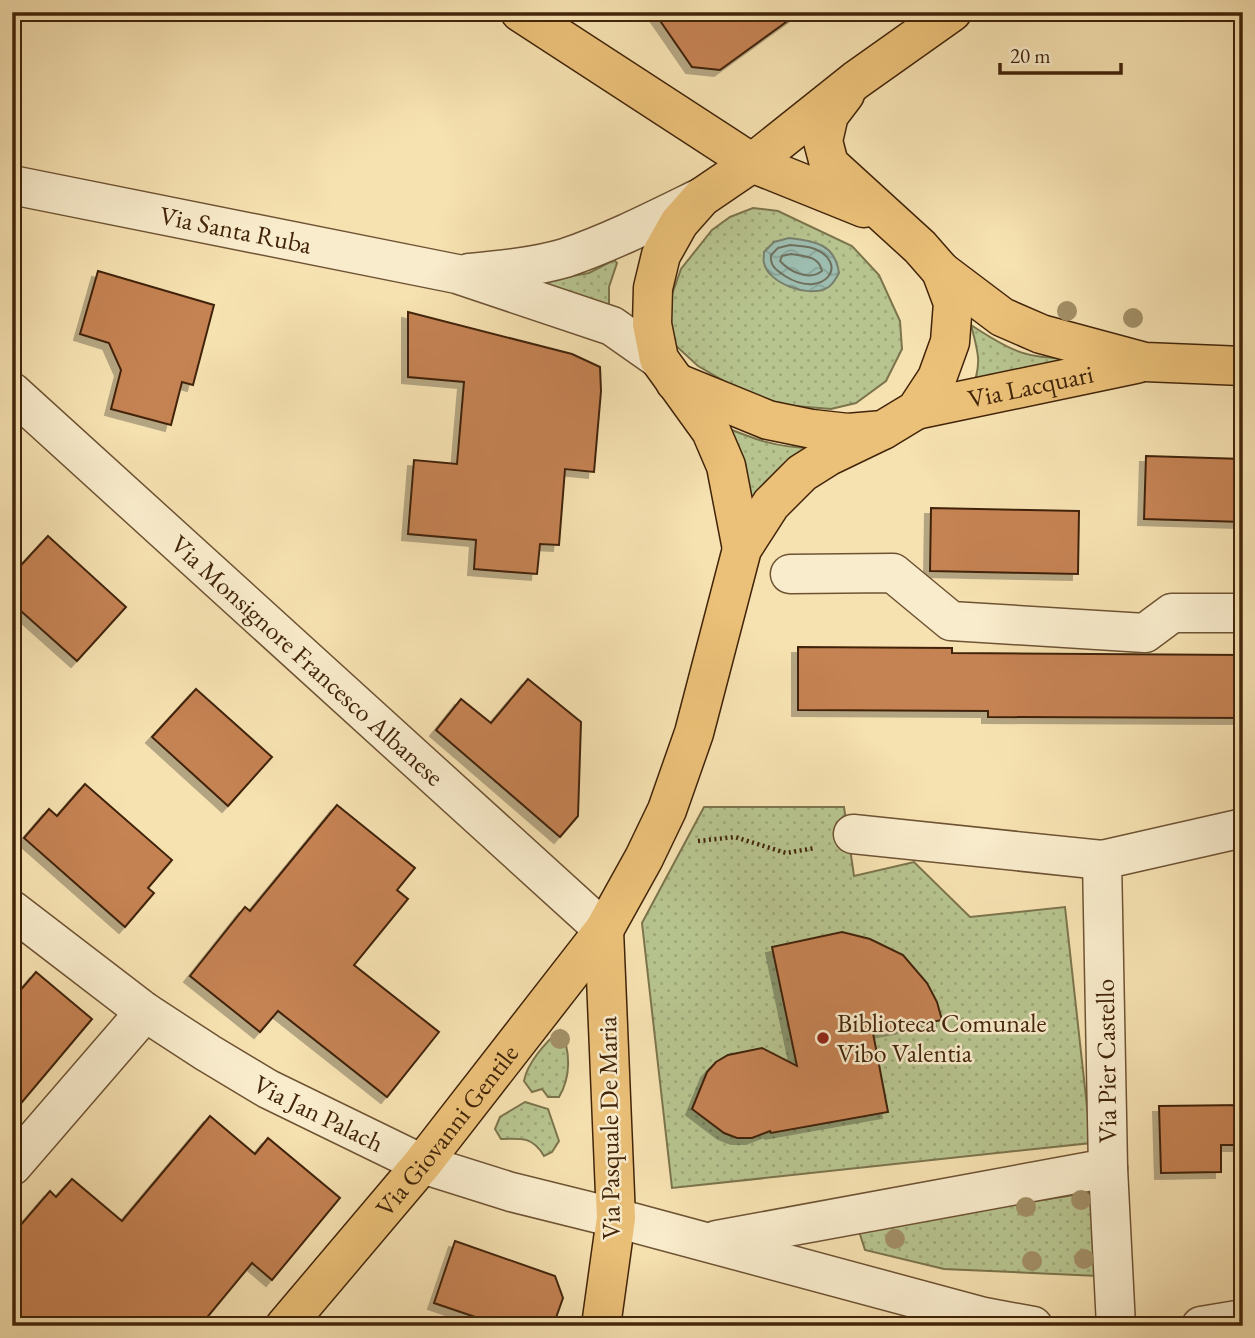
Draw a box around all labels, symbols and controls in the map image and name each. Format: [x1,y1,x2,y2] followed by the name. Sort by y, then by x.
[1000,32,1120,76] scale bar
[1010,42,1051,69] text: 20 m
[157,198,315,262] street label: Via Santa Ruba
[965,356,1096,416] street label: Via Lacquari
[163,527,451,793] street label: Via Monsignore Francesco Albanese
[1088,978,1124,1144] street label: Via Pier Castello
[837,1006,1047,1070] place label: Biblioteca Comunale Vibo Valentia
[590,1015,628,1240] street label: Via Pasquale De Maria
[815,1030,831,1046] marker: Biblioteca Comunale Vibo Valentia
[368,1037,526,1224] street label: Via Giovanni Gentile
[247,1067,389,1160] street label: Via Jan Palach

